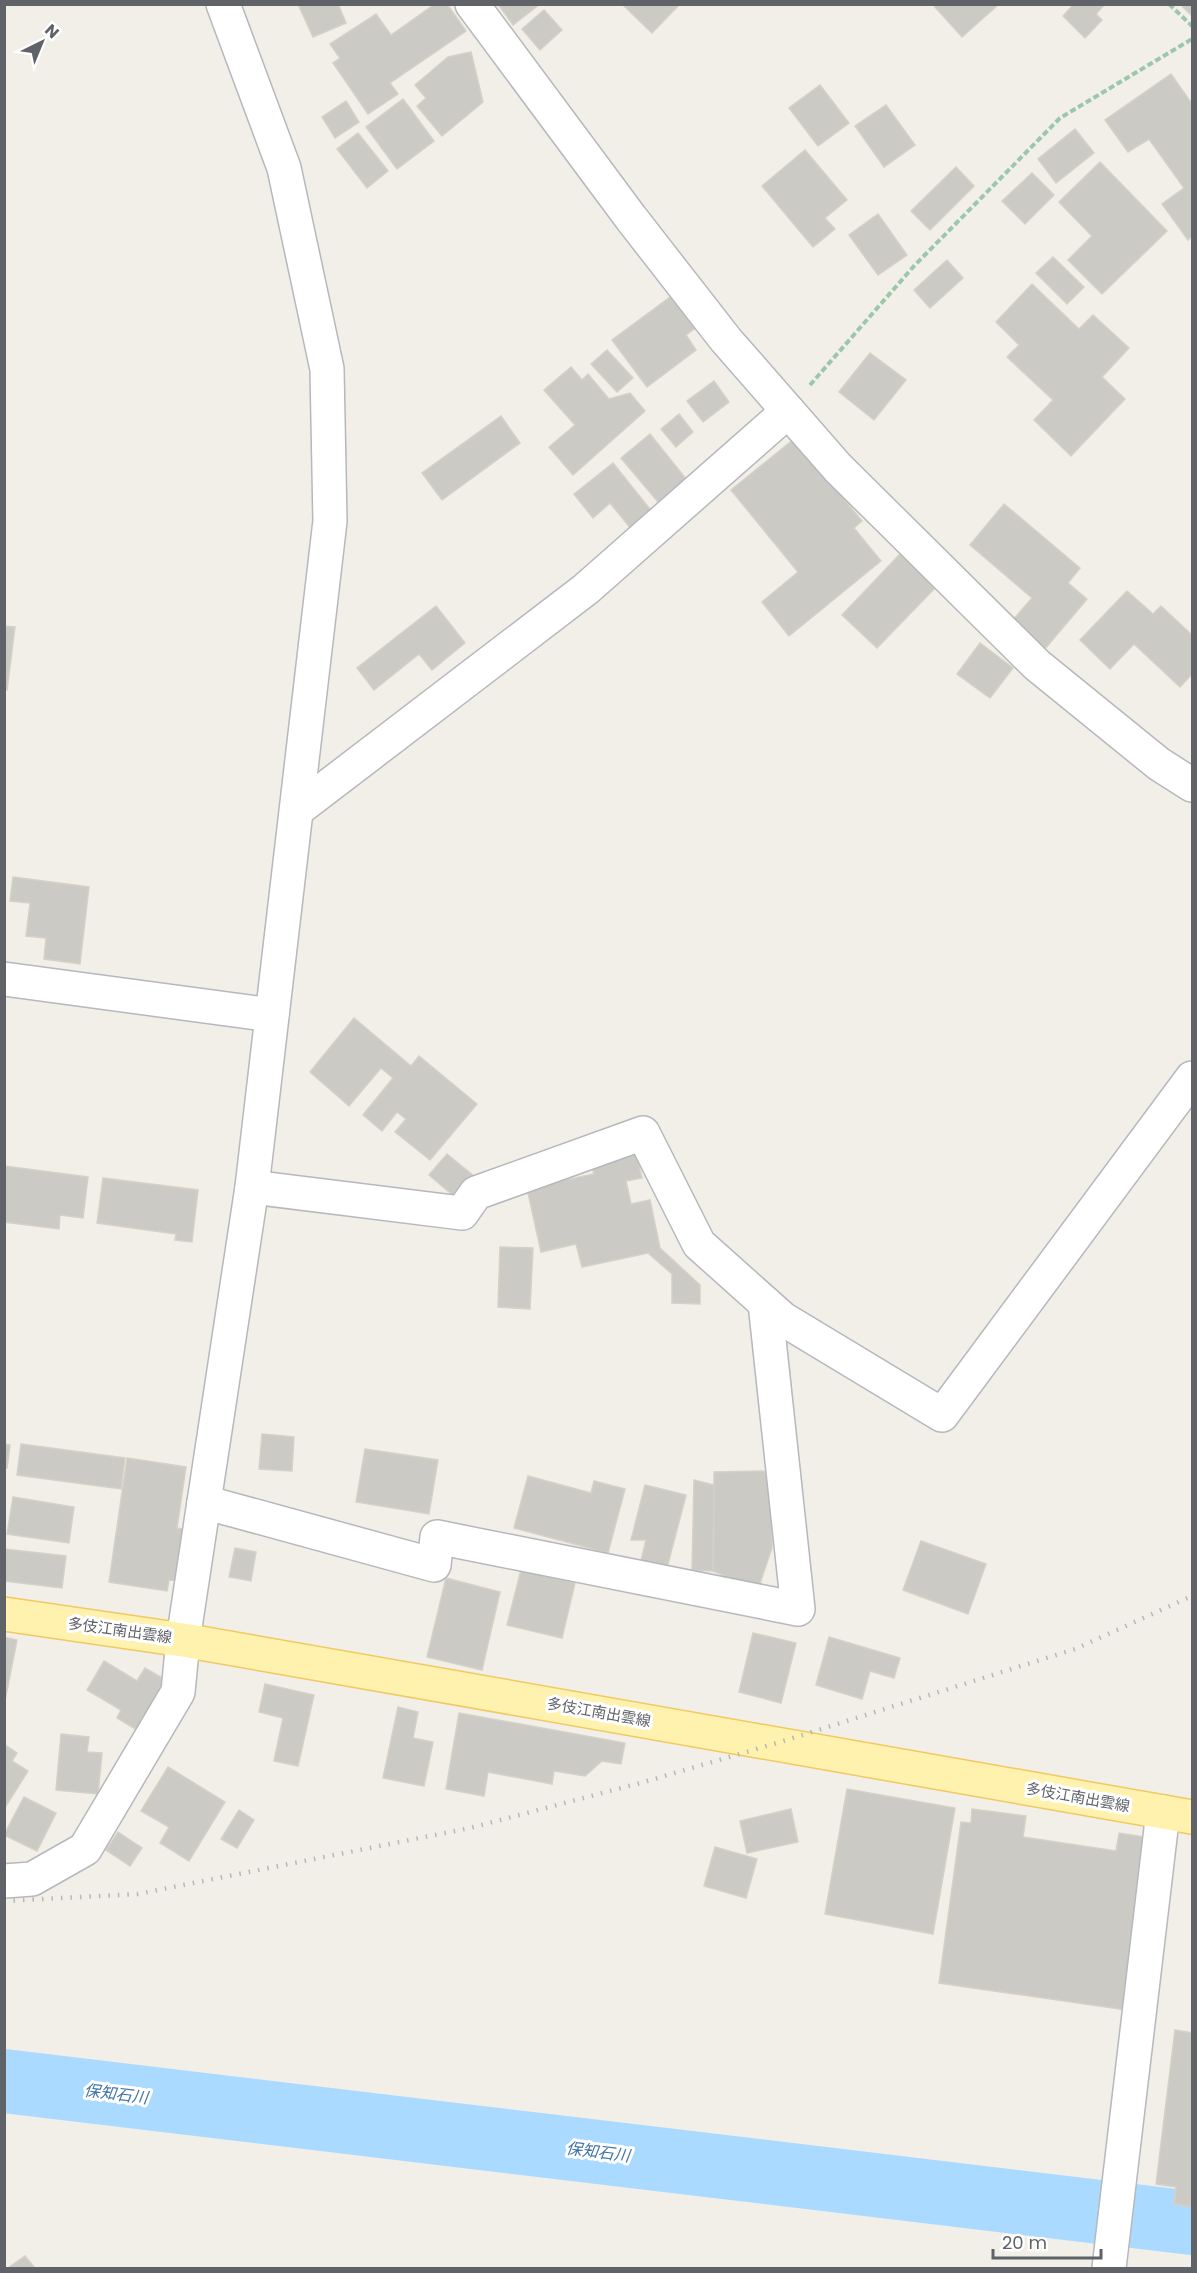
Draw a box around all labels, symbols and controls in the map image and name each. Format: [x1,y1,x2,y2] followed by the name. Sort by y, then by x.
[12,12,72,72] north arrow
[40,19,64,44] text: N
[67,1612,173,1648] street label: 多伎江南出雲線
[545,1693,653,1731] street label: 多伎江南出雲線
[1024,1778,1132,1816] street label: 多伎江南出雲線
[83,2079,151,2110] water label: 保知石川
[565,2137,633,2168] water label: 保知石川
[993,2222,1101,2260] scale bar
[1002,2230,1047,2255] text: 20 m

